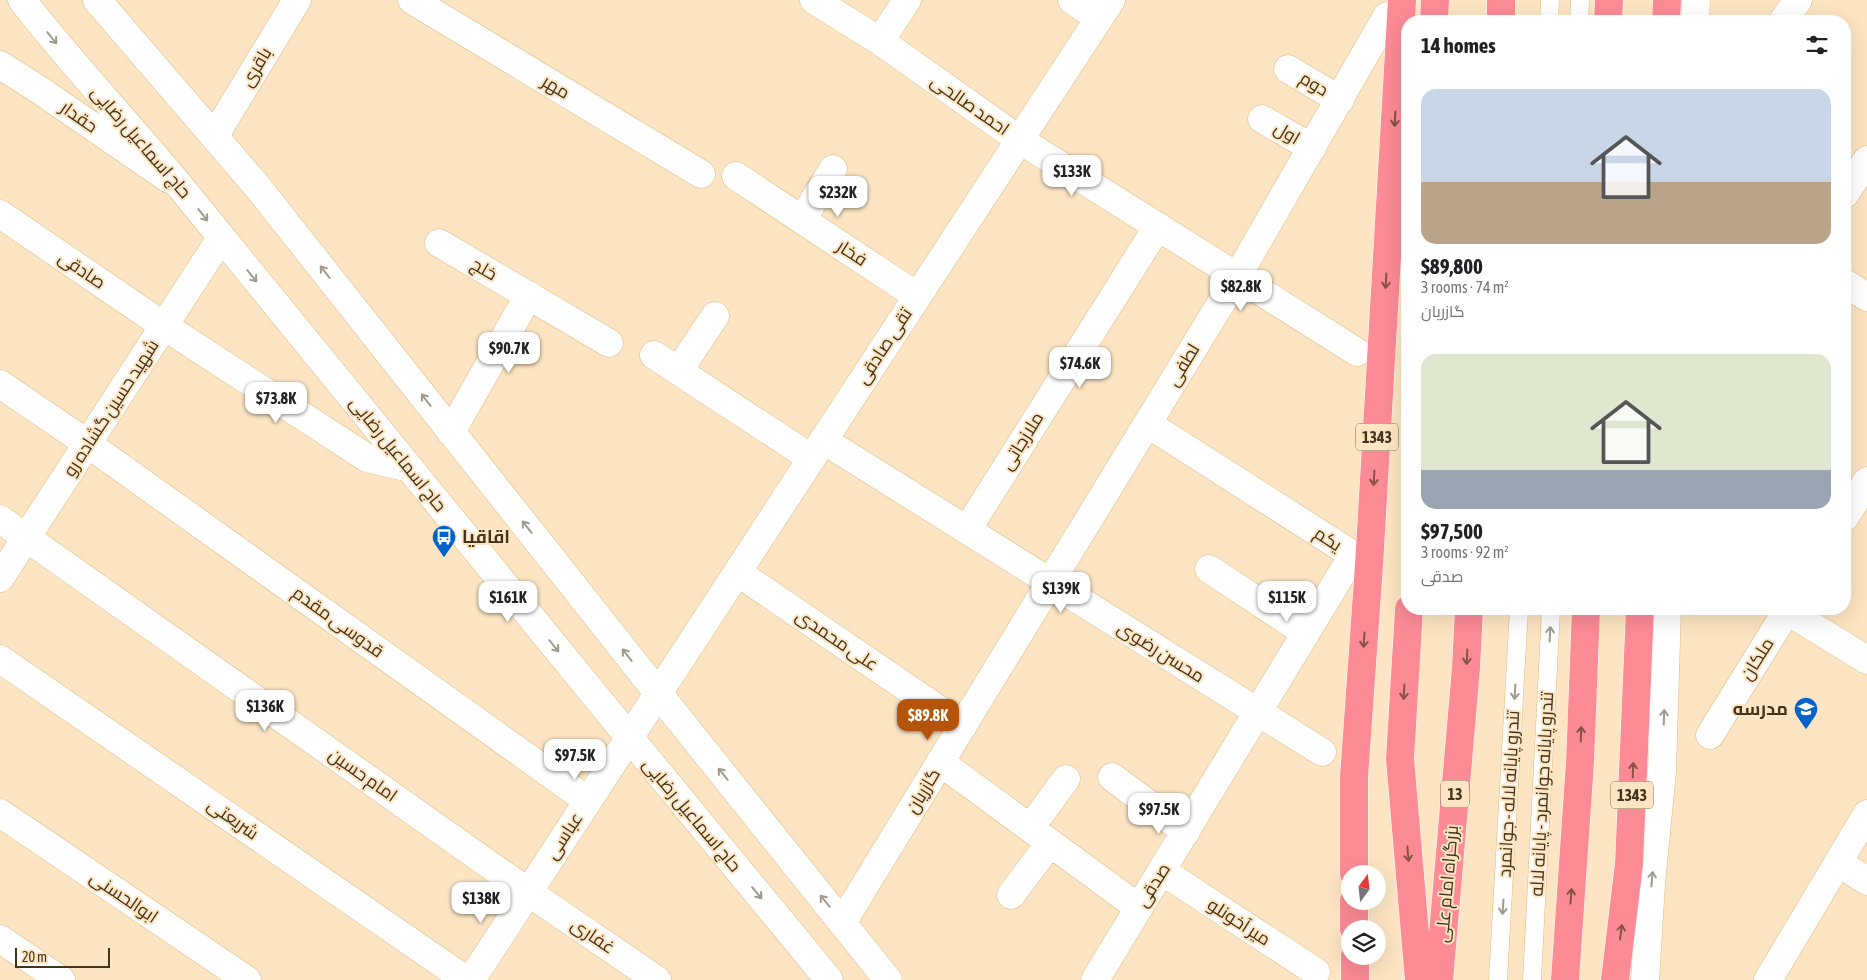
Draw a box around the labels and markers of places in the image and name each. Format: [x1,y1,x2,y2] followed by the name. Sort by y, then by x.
[1037,154,1107,197] pin: $133K
[803,176,873,218] pin: $232K
[1200,270,1282,312] pin: $82.8K
[468,332,550,374] pin: $90.7K
[1039,346,1121,389] pin: $74.6K
[235,382,317,424] pin: $73.8K
[431,524,457,558] bus stop icon: اقاقیا
[462,526,510,547] place label: اقاقیا
[1026,572,1096,614] pin: $139K
[473,580,543,623] pin: $161K
[1252,580,1322,623] pin: $115K
[230,690,300,732] pin: $136K
[1793,696,1819,730] school or university icon: مدرسه
[887,698,969,741] pin: $89.8K
[1733,698,1788,719] place label: مدرسه
[534,738,616,781] pin: $97.5K
[1118,792,1200,835] pin: $97.5K
[446,882,516,924] pin: $138K

